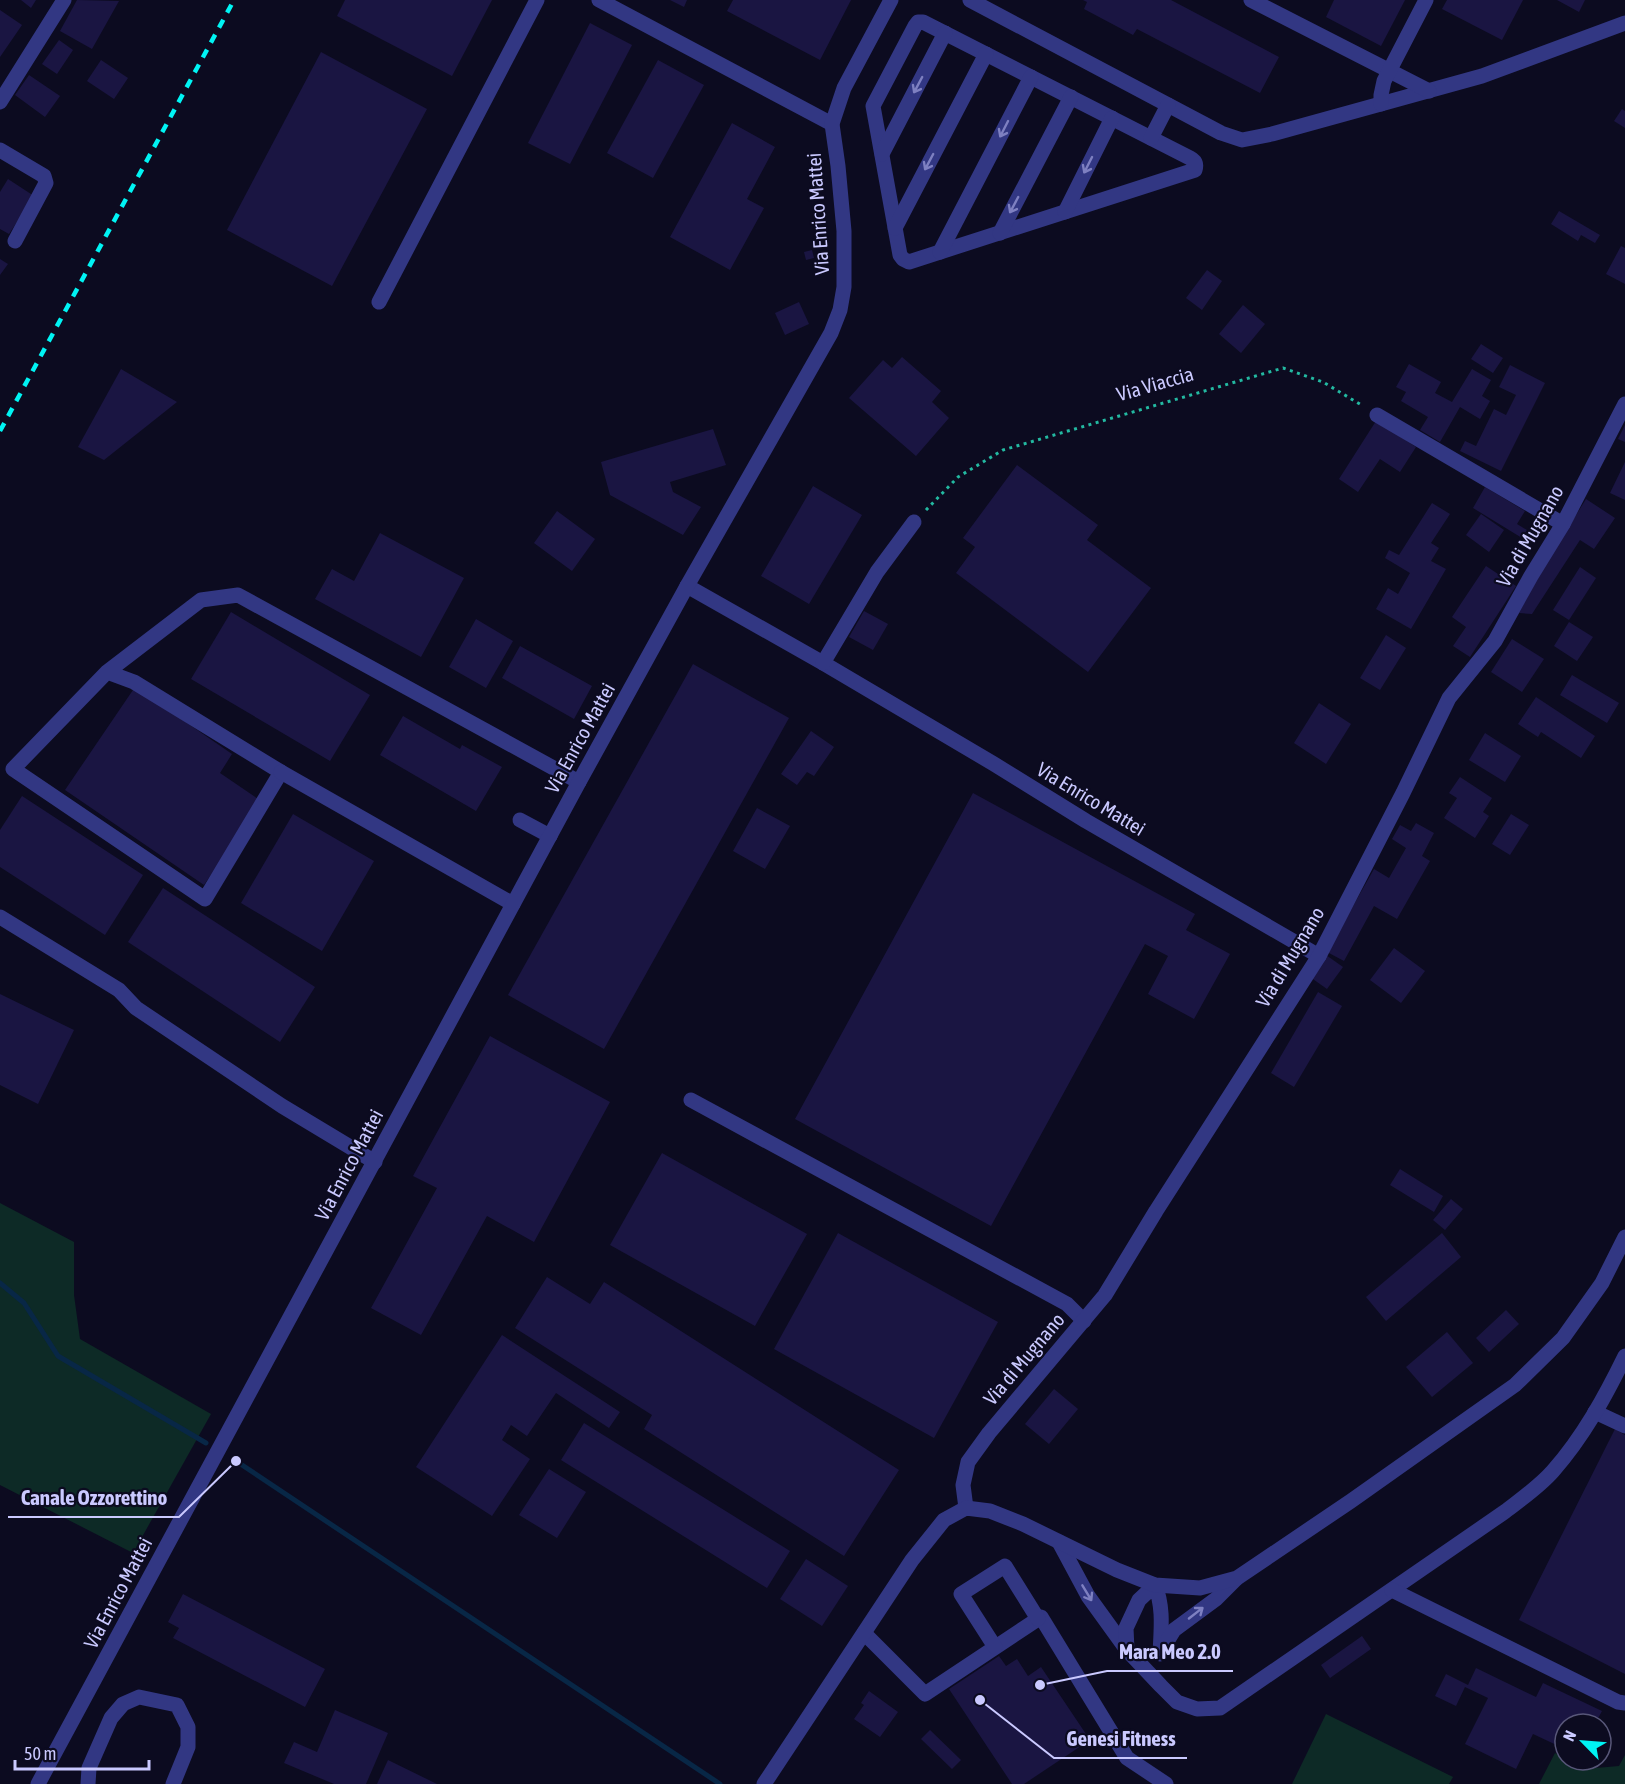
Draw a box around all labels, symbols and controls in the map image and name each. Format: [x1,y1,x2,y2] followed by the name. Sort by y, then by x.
[912,76,924,93] one-way arrow
[998,119,1009,137] one-way arrow
[802,152,833,276] street label: Via Enrico Mattei
[923,152,935,170] one-way arrow
[1082,156,1094,174] one-way arrow
[1008,196,1020,214] one-way arrow
[1114,362,1196,405] street label: Via Viaccia
[1491,481,1568,590] street label: Via di Mugnano
[540,679,619,797] street label: Via Enrico Mattei
[1033,757,1150,840] street label: Via Enrico Mattei
[1251,902,1329,1011] street label: Via di Mugnano
[310,1105,387,1224] street label: Via Enrico Mattei
[978,1308,1069,1409] street label: Via di Mugnano
[8,1478,179,1517] callout: Canale Ozzorettino
[21,1485,167,1509] text: Canale Ozzorettino
[79,1533,156,1652] street label: Via Enrico Mattei
[1081,1584,1093,1601] one-way arrow
[1188,1607,1204,1620] one-way arrow
[1107,1632,1233,1671] callout: Mara Meo 2.0
[1119,1639,1221,1663] text: Mara Meo 2.0
[1553,1712,1613,1772] north arrow
[1054,1719,1187,1758] callout: Genesi Fitness
[1066,1726,1176,1750] text: Genesi Fitness
[1559,1728,1580,1744] text: N
[15,1733,148,1771] scale bar
[24,1743,56,1764] text: 50 m

